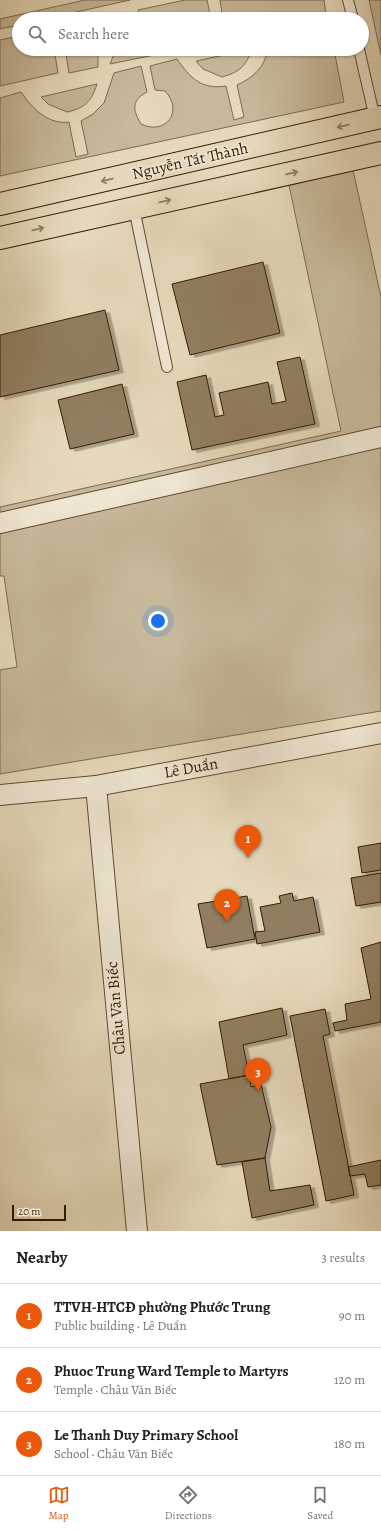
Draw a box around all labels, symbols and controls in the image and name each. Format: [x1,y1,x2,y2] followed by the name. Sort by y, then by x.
[12,12,369,56] search box
[26,23,48,45] icon: search
[58,24,129,44] text: Search here
[337,123,350,131] one-way arrow
[130,137,251,185] street label: Nguyễn Tất Thành
[285,168,298,176] one-way arrow
[101,176,114,184] one-way arrow
[158,196,171,204] one-way arrow
[31,225,44,233] one-way arrow
[148,611,168,631] your location
[162,752,220,784] street label: Lê Duẩn
[235,825,261,858] pin: 1
[214,889,240,922] pin: 2
[101,960,131,1056] street label: Châu Văn Biếc
[245,1058,271,1091] pin: 3
[12,1203,66,1222] scale bar
[18,1204,40,1219] text: 20 m
[16,1246,67,1269] text: Nearby
[321,1249,365,1266] text: 3 results
[54,1297,271,1317] text: TTVH-HTCĐ phường Phước Trung
[27,1307,31,1324] text: 1
[339,1307,365,1324] text: 90 m
[54,1317,187,1334] text: Public building · Lê Duẩn
[54,1361,289,1381] text: Phuoc Trung Ward Temple to Martyrs
[26,1371,32,1388] text: 2
[334,1371,365,1388] text: 120 m
[54,1381,177,1398] text: Temple · Châu Văn Biếc
[54,1425,238,1445] text: Le Thanh Duy Primary School
[26,1435,32,1452] text: 3
[334,1435,365,1452] text: 180 m
[54,1445,173,1462] text: School · Châu Văn Biếc
[48,1484,70,1523] tab: Map
[165,1484,212,1523] tab: Directions
[307,1484,333,1523] tab: Saved

